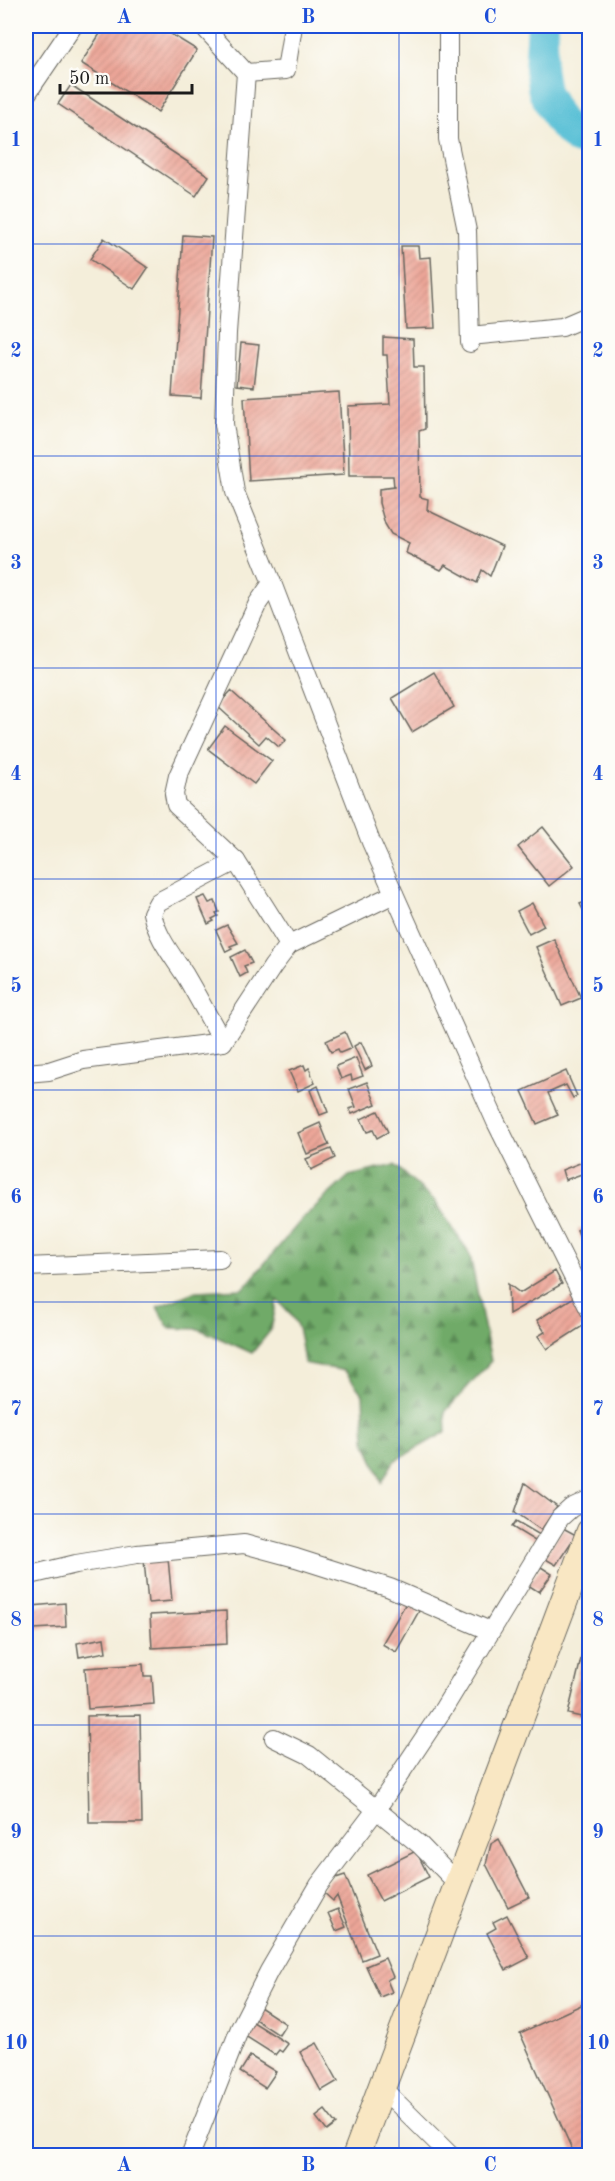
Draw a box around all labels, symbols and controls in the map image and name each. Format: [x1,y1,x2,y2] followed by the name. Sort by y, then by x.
[116,8,132,28] text: A
[301,8,315,28] text: B
[483,8,497,28] text: C
[60,57,192,95] scale bar
[69,70,109,88] text: 50 m
[10,131,22,151] text: 1
[592,131,604,151] text: 1
[10,342,22,362] text: 2
[592,342,604,362] text: 2
[10,554,22,574] text: 3
[592,554,604,574] text: 3
[10,765,22,785] text: 4
[592,765,604,785] text: 4
[10,976,22,997] text: 5
[592,976,604,997] text: 5
[10,1188,22,1208] text: 6
[592,1188,604,1208] text: 6
[10,1400,22,1420] text: 7
[592,1400,604,1420] text: 7
[10,1611,22,1631] text: 8
[592,1611,604,1631] text: 8
[10,1823,22,1843] text: 9
[592,1823,604,1843] text: 9
[4,2034,28,2054] text: 10
[586,2034,610,2054] text: 10
[116,2156,132,2176] text: A
[301,2156,315,2176] text: B
[483,2156,497,2176] text: C

